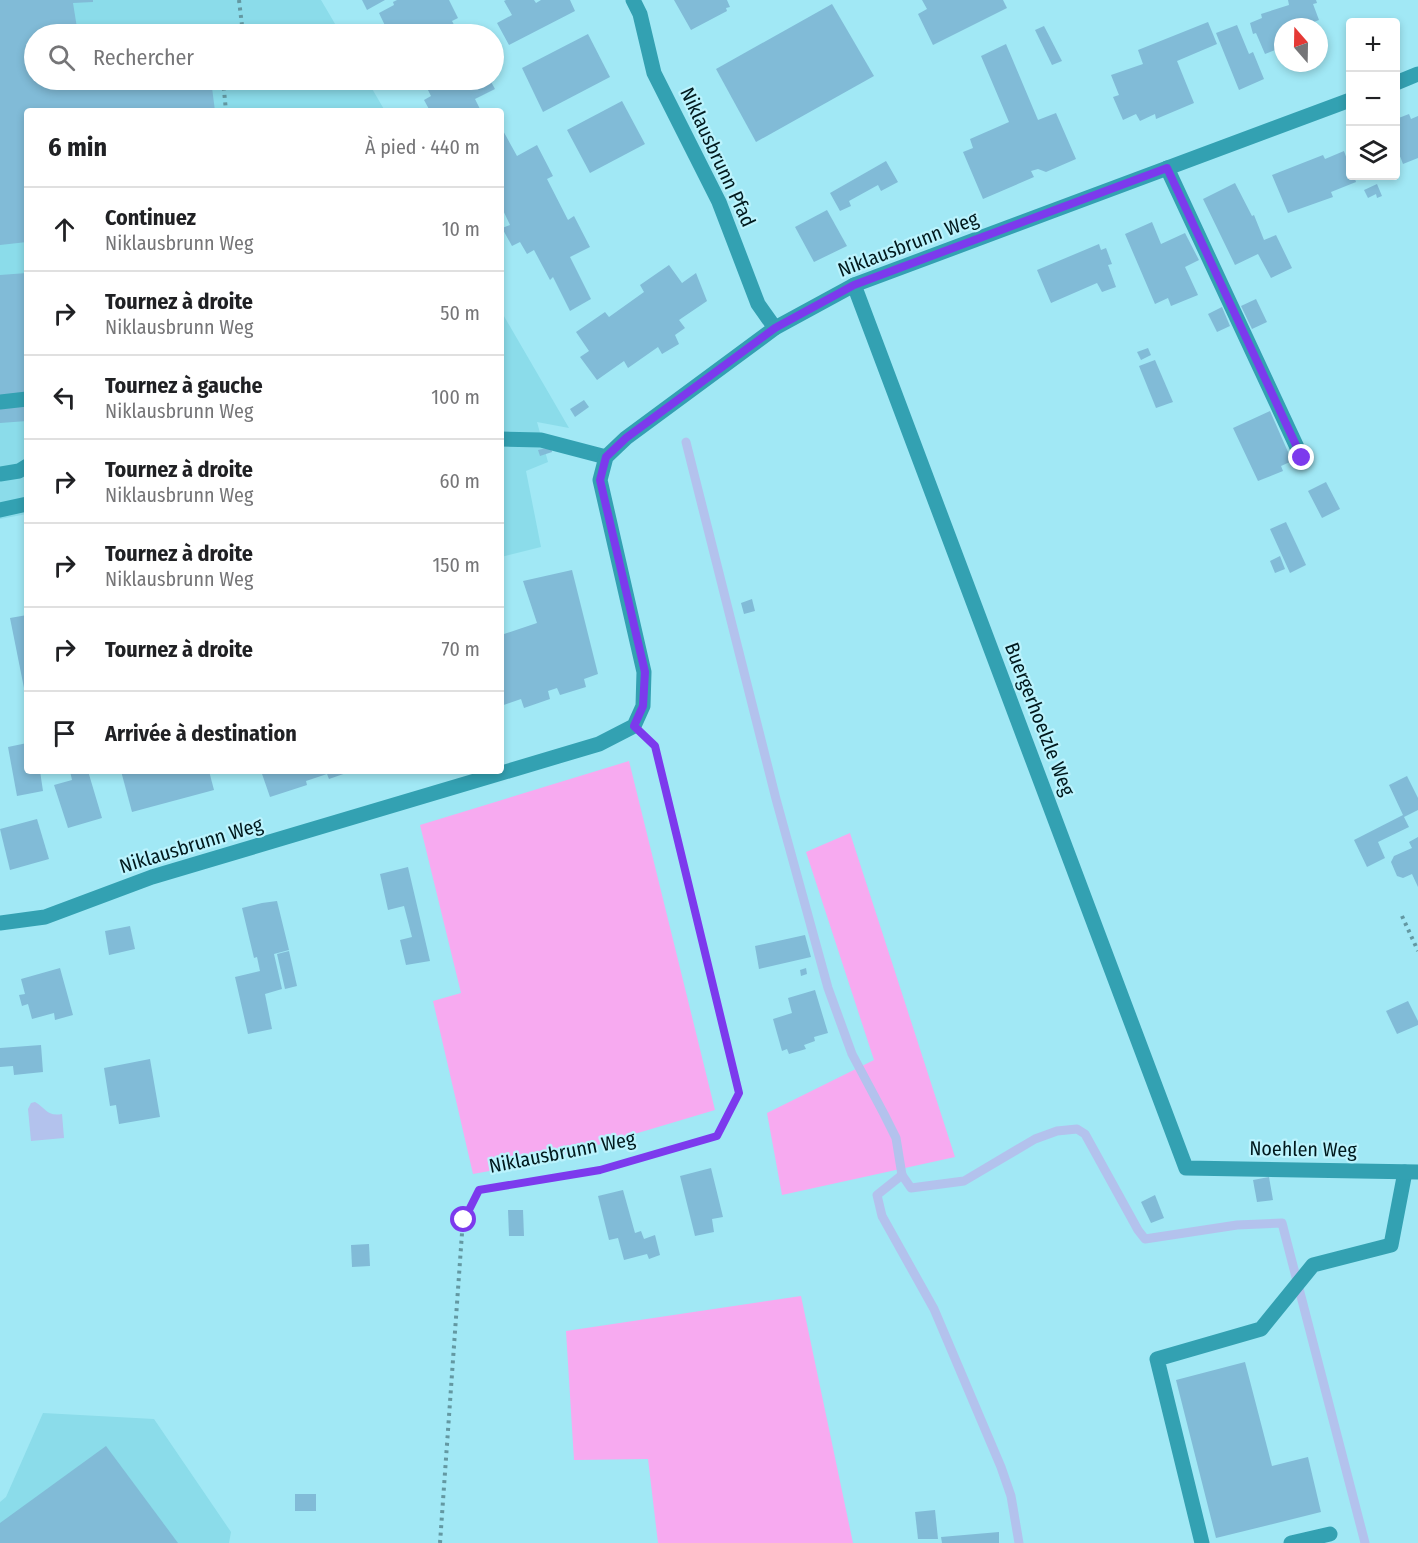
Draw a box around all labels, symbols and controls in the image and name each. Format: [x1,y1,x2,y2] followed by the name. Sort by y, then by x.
[1274,18,1328,72] north arrow
[1346,18,1400,180] map controls
[1346,18,1400,72] button: +
[24,24,504,90] search box
[45,41,78,74] icon: search
[93,44,194,71] text: Rechercher
[1346,72,1400,126] button: −
[675,84,761,230] street label: Niklausbrunn Pfad
[1346,126,1400,180] button: layers
[48,132,107,163] text: 6 min
[365,135,480,159] text: À pied · 440 m
[105,204,196,231] text: Continuez
[834,206,982,282] street label: Niklausbrunn Weg
[48,213,81,246] icon: ahead
[442,217,480,241] text: 10 m
[105,231,253,255] text: Niklausbrunn Weg
[105,288,253,315] text: Tournez à droite
[48,297,81,330] icon: right
[440,301,480,325] text: 50 m
[105,315,253,339] text: Niklausbrunn Weg
[105,372,263,399] text: Tournez à gauche
[48,381,81,414] icon: left
[431,385,480,409] text: 100 m
[105,399,253,423] text: Niklausbrunn Weg
[1288,444,1314,470] route end
[105,456,253,483] text: Tournez à droite
[48,465,81,498] icon: right
[440,469,480,493] text: 60 m
[105,483,253,507] text: Niklausbrunn Weg
[105,540,253,567] text: Tournez à droite
[48,549,81,582] icon: right
[433,553,480,577] text: 150 m
[105,567,253,591] text: Niklausbrunn Weg
[48,633,81,666] icon: right
[105,636,253,663] text: Tournez à droite
[442,637,480,661] text: 70 m
[1000,639,1080,800] street label: Buergerhoelzle Weg
[48,717,81,750] icon: arrive
[105,720,297,747] text: Arrivée à destination
[117,812,266,878] street label: Niklausbrunn Weg
[487,1126,638,1178] street label: Niklausbrunn Weg
[1249,1136,1358,1162] street label: Noehlen Weg
[450,1206,476,1232] route start

